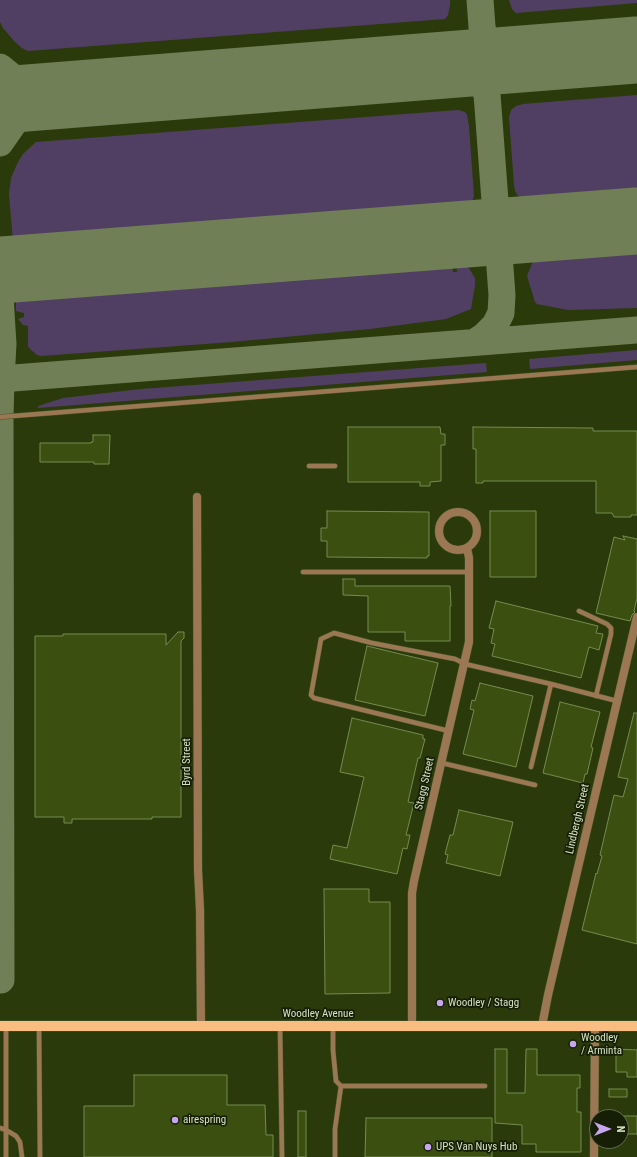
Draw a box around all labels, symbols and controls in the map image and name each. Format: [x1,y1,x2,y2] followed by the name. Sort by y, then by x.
[180,738,194,786] street label: Byrd Street
[413,757,437,811] street label: Stagg Street
[564,783,592,855] street label: Lindbergh Street
[448,996,519,1010] place label: Woodley / Stagg
[435,998,445,1008] marker: Woodley / Stagg
[282,1007,354,1021] street label: Woodley Avenue
[581,1031,622,1057] place label: Woodley / Arminta
[568,1039,578,1049] marker: Woodley / Arminta
[589,1109,629,1149] north arrow
[183,1113,226,1127] place label: airespring
[170,1115,180,1125] marker: airespring
[614,1126,627,1132] text: N
[436,1140,517,1154] place label: UPS Van Nuys Hub
[423,1142,433,1152] marker: UPS Van Nuys Hub

